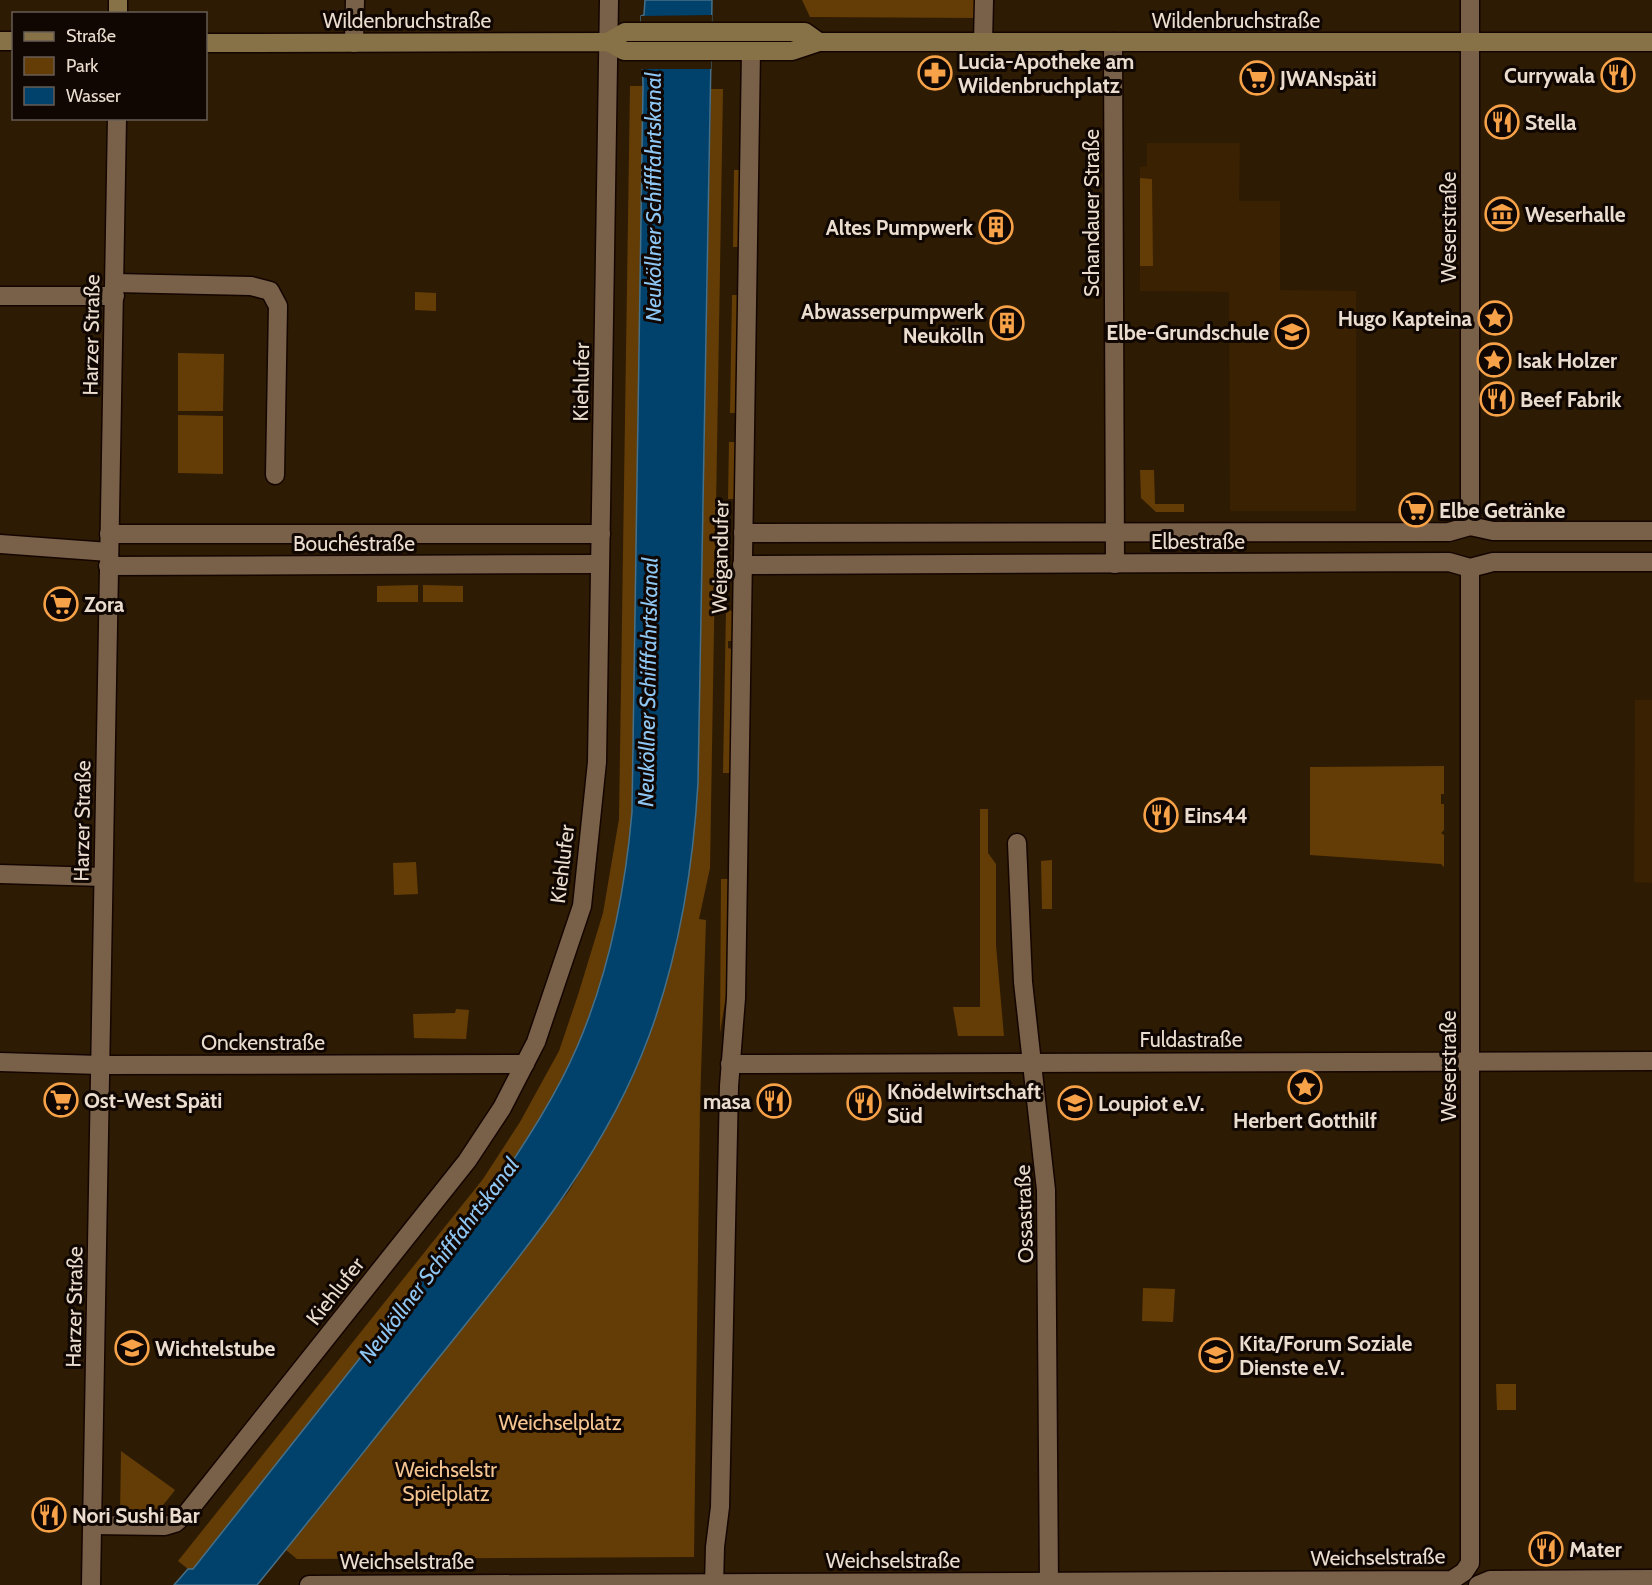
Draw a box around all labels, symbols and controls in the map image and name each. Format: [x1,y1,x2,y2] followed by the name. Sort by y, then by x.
[323,8,492,33] street label: Wildenbruchstraße
[1152,8,1321,33] street label: Wildenbruchstraße
[12,12,207,120] legend
[66,25,116,47] text: Straße
[958,49,1134,98] place label: Lucia-Apotheke am Wildenbruchplatz
[66,55,99,77] text: Park
[917,55,953,91] pharmacy icon: Lucia-Apotheke am Wildenbruchplatz
[1600,57,1636,93] restaurant icon: Currywala
[1239,60,1275,96] supermarket icon: JWANspäti
[1504,63,1596,88] place label: Currywala
[1279,66,1377,91] place label: JWANspäti
[640,71,667,322] water label: Neuköllner Schifffahrtskanal
[66,85,121,107] text: Wasser
[1484,104,1520,140] restaurant icon: Stella
[1525,110,1577,135] place label: Stella
[1079,129,1104,297] street label: Schandauer Straße
[1436,171,1461,283] street label: Weserstraße
[1484,196,1520,232] museum icon: Weserhalle
[1525,202,1626,227] place label: Weserhalle
[978,209,1014,245] building icon: Altes Pumpwerk
[826,215,974,240] place label: Altes Pumpwerk
[77,274,105,396] street label: Harzer Straße
[801,299,985,348] place label: Abwasserpumpwerk Neukölln
[1477,300,1513,336] place icon: Hugo Kapteina
[989,305,1025,341] building icon: Abwasserpumpwerk Neukölln
[1338,306,1473,331] place label: Hugo Kapteina
[1274,314,1310,350] school or university icon: Elbe-Grundschule
[1106,320,1269,345] place label: Elbe-Grundschule
[568,342,594,422] street label: Kiehlufer
[1476,342,1512,378] place icon: Isak Holzer
[1517,348,1617,373] place label: Isak Holzer
[1479,381,1515,417] restaurant icon: Beef Fabrik
[1520,387,1622,412] place label: Beef Fabrik
[1398,492,1434,528] supermarket icon: Elbe Getränke
[1439,498,1565,523] place label: Elbe Getränke
[707,500,733,614] street label: Weigandufer
[1151,529,1245,554] street label: Elbestraße
[293,531,415,556] street label: Bouchéstraße
[632,556,664,807] water label: Neuköllner Schifffahrtskanal
[43,586,79,622] supermarket icon: Zora
[84,592,125,617] place label: Zora
[68,760,96,882] street label: Harzer Straße
[1143,797,1179,833] restaurant icon: Eins44
[1184,803,1248,828] place label: Eins44
[545,823,579,905] street label: Kiehlufer
[1436,1010,1461,1122] street label: Weserstraße
[1140,1027,1243,1052] street label: Fuldastraße
[201,1030,325,1055] street label: Onckenstraße
[1287,1069,1323,1105] place icon: Herbert Gotthilf
[887,1079,1041,1128] place label: Knödelwirtschaft Süd
[43,1082,79,1118] supermarket icon: Ost-West Späti
[756,1083,792,1119] restaurant icon: masa
[846,1085,882,1121] restaurant icon: Knödelwirtschaft Süd
[1057,1085,1093,1121] school or university icon: Loupiot e.V.
[84,1088,222,1113] place label: Ost-West Späti
[703,1089,752,1114] place label: masa
[1098,1091,1204,1116] place label: Loupiot e.V.
[1233,1108,1377,1133] place label: Herbert Gotthilf
[353,1151,525,1368] water label: Neuköllner Schifffahrtskanal
[1010,1164,1038,1264] street label: Ossastraße
[60,1246,88,1368] street label: Harzer Straße
[301,1252,369,1330] street label: Kiehlufer
[114,1330,150,1366] school or university icon: Wichtelstube
[1239,1331,1413,1380] place label: Kita/Forum Soziale Dienste e.V.
[155,1336,275,1361] place label: Wichtelstube
[1198,1337,1234,1373] school or university icon: Kita/Forum Soziale Dienste e.V.
[498,1410,622,1435] park label: Weichselplatz
[395,1457,497,1506] park label: Weichselstr Spielplatz
[31,1497,67,1533] restaurant icon: Nori Sushi Bar
[72,1503,200,1528] place label: Nori Sushi Bar
[1528,1531,1564,1567] restaurant icon: Mater
[1569,1537,1622,1562] place label: Mater
[1310,1543,1446,1571] street label: Weichselstraße
[826,1548,961,1573] street label: Weichselstraße
[340,1549,475,1574] street label: Weichselstraße

